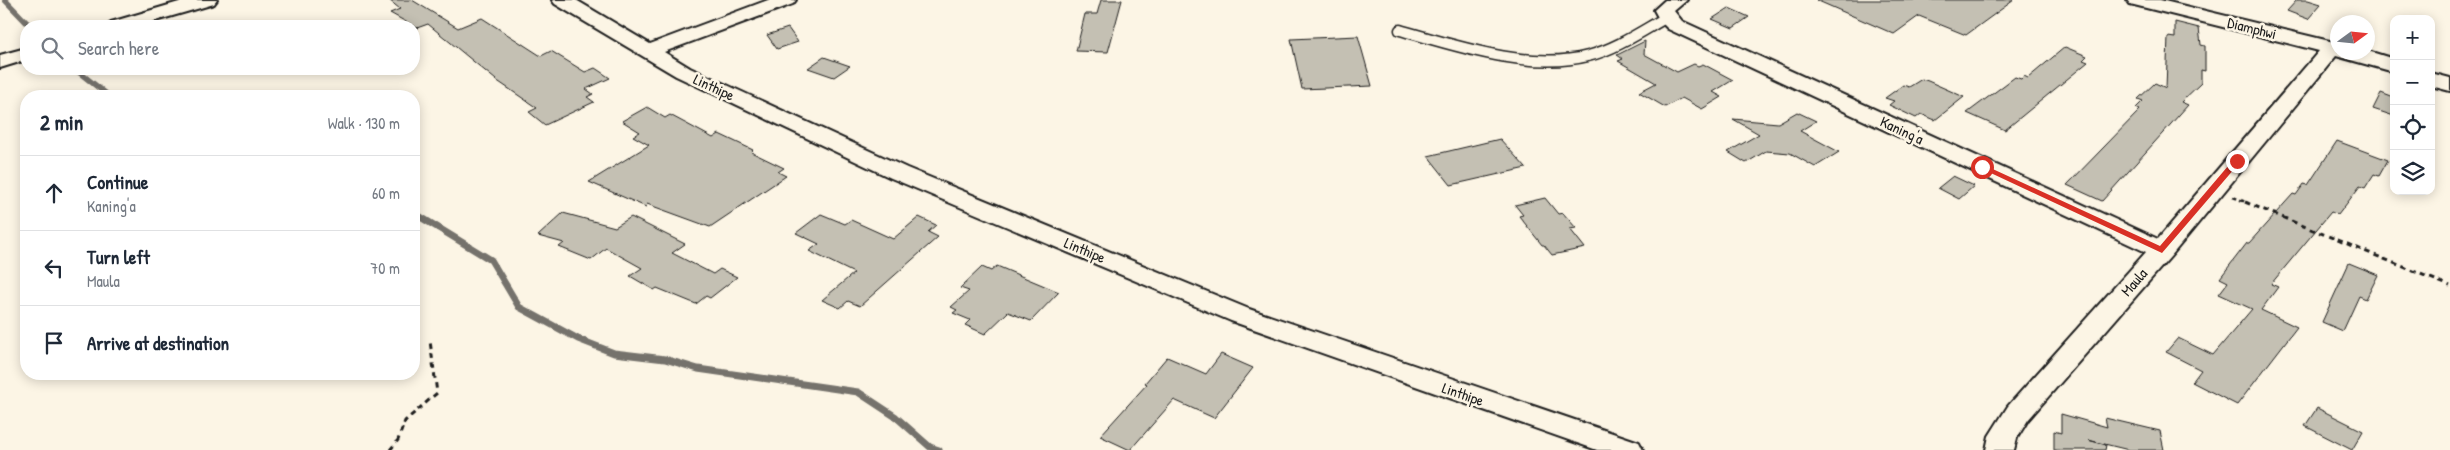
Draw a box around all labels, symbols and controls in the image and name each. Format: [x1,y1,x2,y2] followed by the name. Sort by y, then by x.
[2225,12,2279,44] street label: Diamphwi
[2330,15,2375,60] north arrow
[2390,15,2435,195] map controls
[2390,15,2435,60] button: +
[20,20,420,75] search box
[38,34,66,62] icon: search
[78,35,159,61] text: Search here
[2390,60,2435,105] button: −
[690,68,738,106] street label: Linthipe
[2390,105,2435,150] button: locate
[40,108,83,137] text: 2 min
[1877,111,1927,149] street label: Kaning'a
[328,112,400,134] text: Walk · 130 m
[2226,150,2249,173] route end
[2390,150,2435,195] button: layers
[1971,156,1994,179] route start
[87,169,148,195] text: Continue
[40,179,68,207] icon: ahead
[372,182,400,204] text: 60 m
[87,195,136,217] text: Kaning'a
[1061,232,1109,268] street label: Linthipe
[87,244,150,270] text: Turn left
[40,254,68,282] icon: left
[370,257,400,279] text: 70 m
[2116,263,2152,300] street label: Maula
[87,270,120,292] text: Maula
[40,329,68,357] icon: arrive
[87,330,229,356] text: Arrive at destination
[1439,377,1487,411] street label: Linthipe

